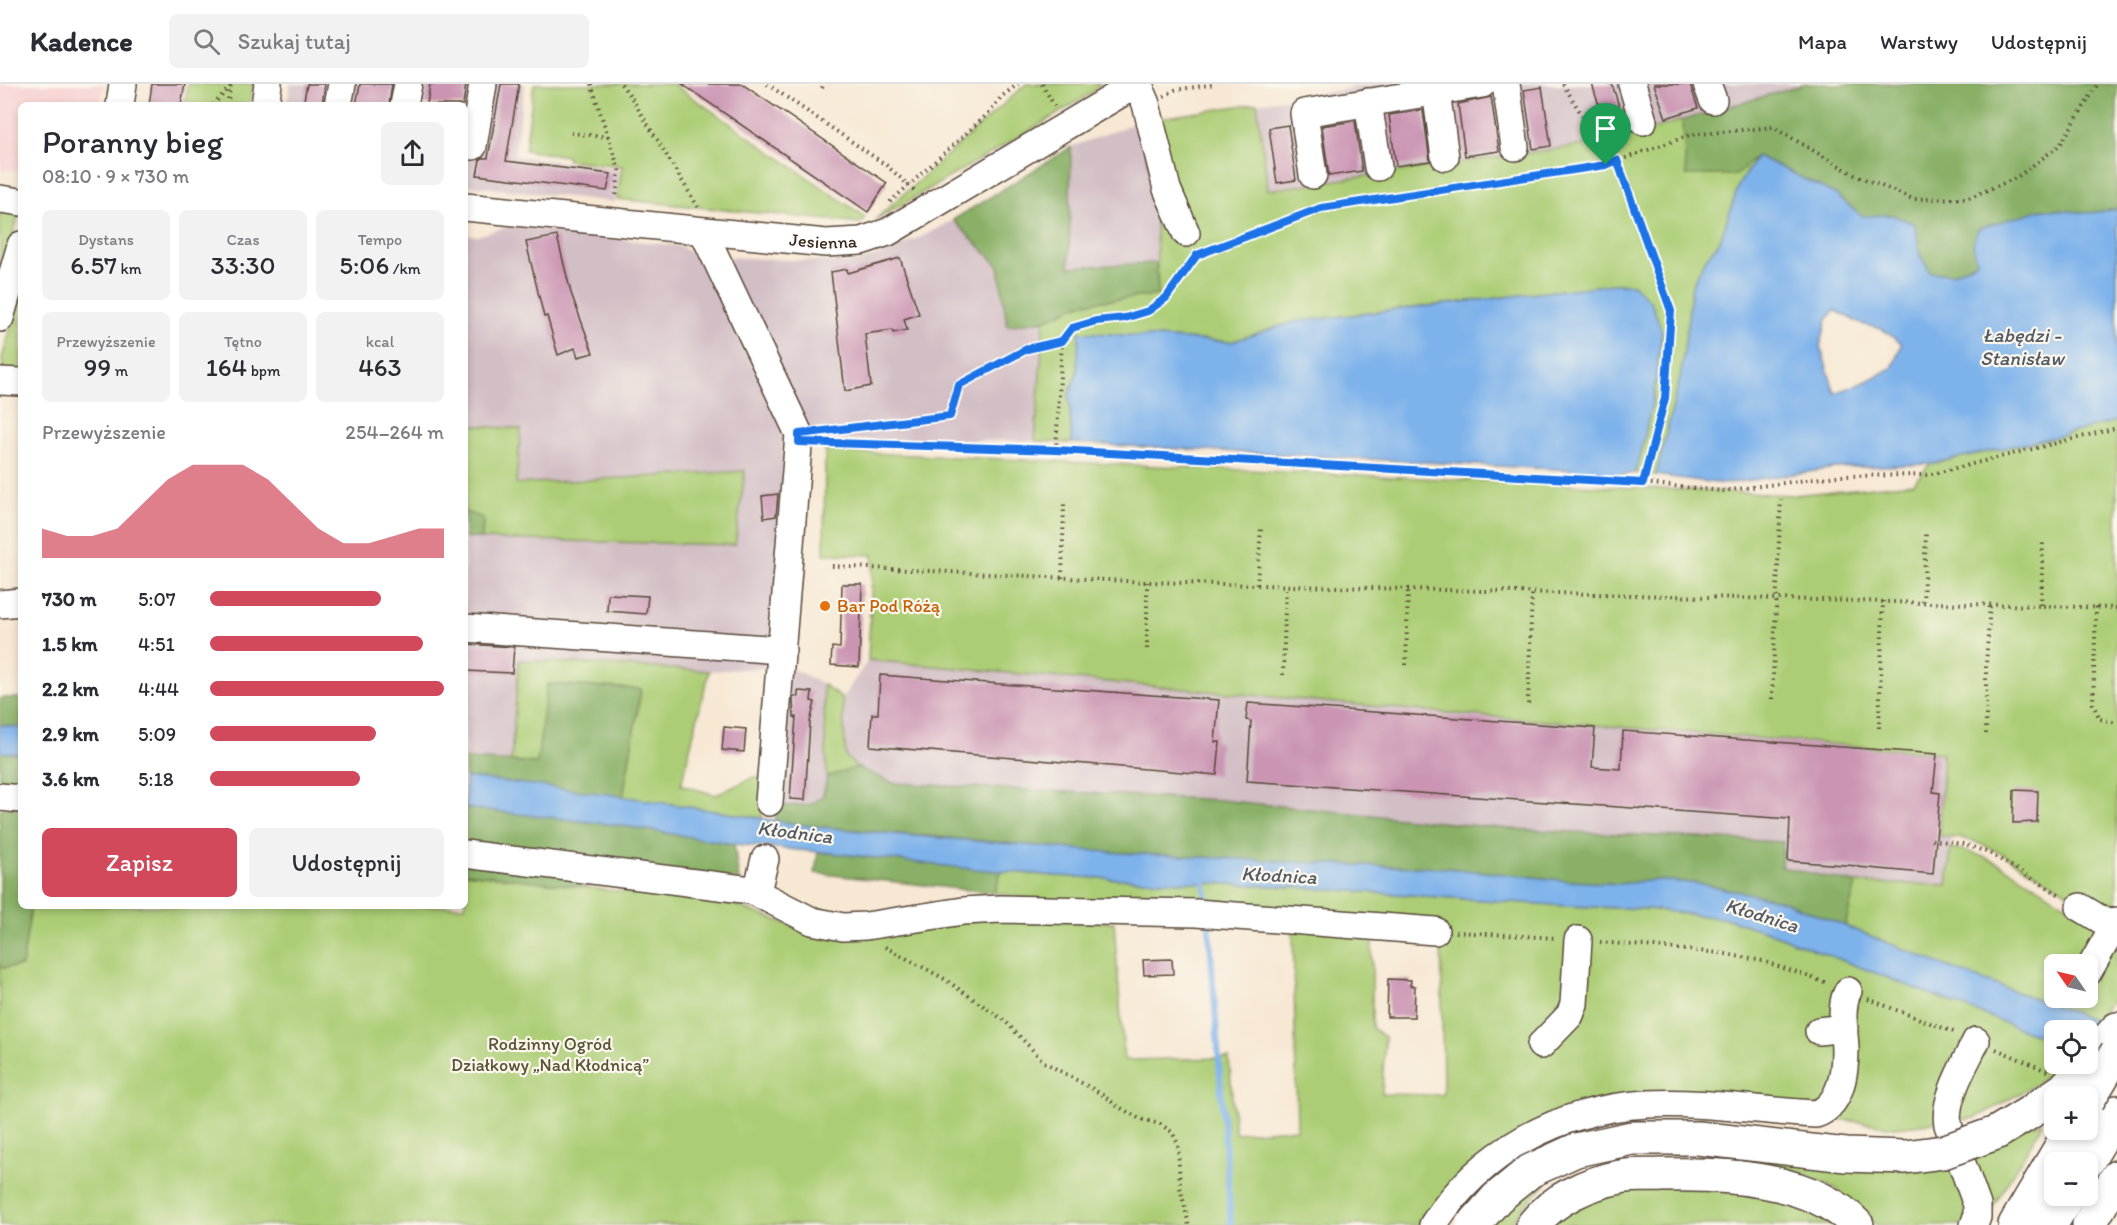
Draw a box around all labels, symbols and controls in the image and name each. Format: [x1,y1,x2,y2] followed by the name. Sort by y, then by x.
[169,14,589,68] search box
[30,24,133,58] text: Kadence
[190,25,223,58] icon: search
[238,28,351,55] text: Szukaj tutaj
[1798,29,1847,54] text: Mapa
[1880,29,1958,54] text: Warstwy
[1991,29,2087,54] text: Udostępnij
[1580,103,1631,165] pin
[1589,112,1622,145] icon: arrive
[42,122,224,161] text: Poranny bieg
[381,122,444,185] button: share
[42,164,189,188] text: 08:10 · 9 × 730 m
[788,228,858,254] street label: Jesienna
[78,230,134,249] text: Dystans
[226,230,260,249] text: Czas
[358,230,402,249] text: Tempo
[70,249,117,281] text: 6.57
[211,249,275,281] text: 33:30
[339,249,389,281] text: 5:06
[117,259,142,278] text: km
[389,259,421,278] text: /km
[1980,323,2066,370] water label: Łabędzi - Stanisław
[56,332,156,351] text: Przewyższenie
[224,332,262,351] text: Tętno
[366,332,394,351] text: kcal
[84,351,111,383] text: 99
[206,351,247,383] text: 164
[358,351,402,383] text: 463
[111,361,128,380] text: m
[247,361,280,380] text: bpm
[42,420,166,444] text: Przewyższenie
[345,420,444,444] text: 254–264 m
[42,587,96,611] text: 730 m
[138,587,176,611] text: 5:07
[837,595,941,617] place label: Bar Pod Różą
[818,599,832,613] marker: Bar Pod Różą
[42,632,98,656] text: 1.5 km
[138,632,175,656] text: 4:51
[42,677,99,701] text: 2.2 km
[138,677,179,701] text: 4:44
[42,722,99,746] text: 2.9 km
[138,722,176,746] text: 5:09
[42,767,99,791] text: 3.6 km
[138,767,174,791] text: 5:18
[756,815,834,849] water label: Kłodnica
[42,828,237,897] button: Zapisz
[249,828,444,897] button: Udostępnij
[1241,861,1318,889] water label: Kłodnica
[1722,893,1802,938] water label: Kłodnica
[2044,954,2098,1008] north arrow
[2044,954,2098,1206] map controls
[2044,1020,2098,1074] button: locate
[451,1033,649,1076] park label: Rodzinny Ogród Działkowy „Nad Kłodnicą”
[2044,1086,2098,1140] button: +
[2044,1152,2098,1206] button: −

